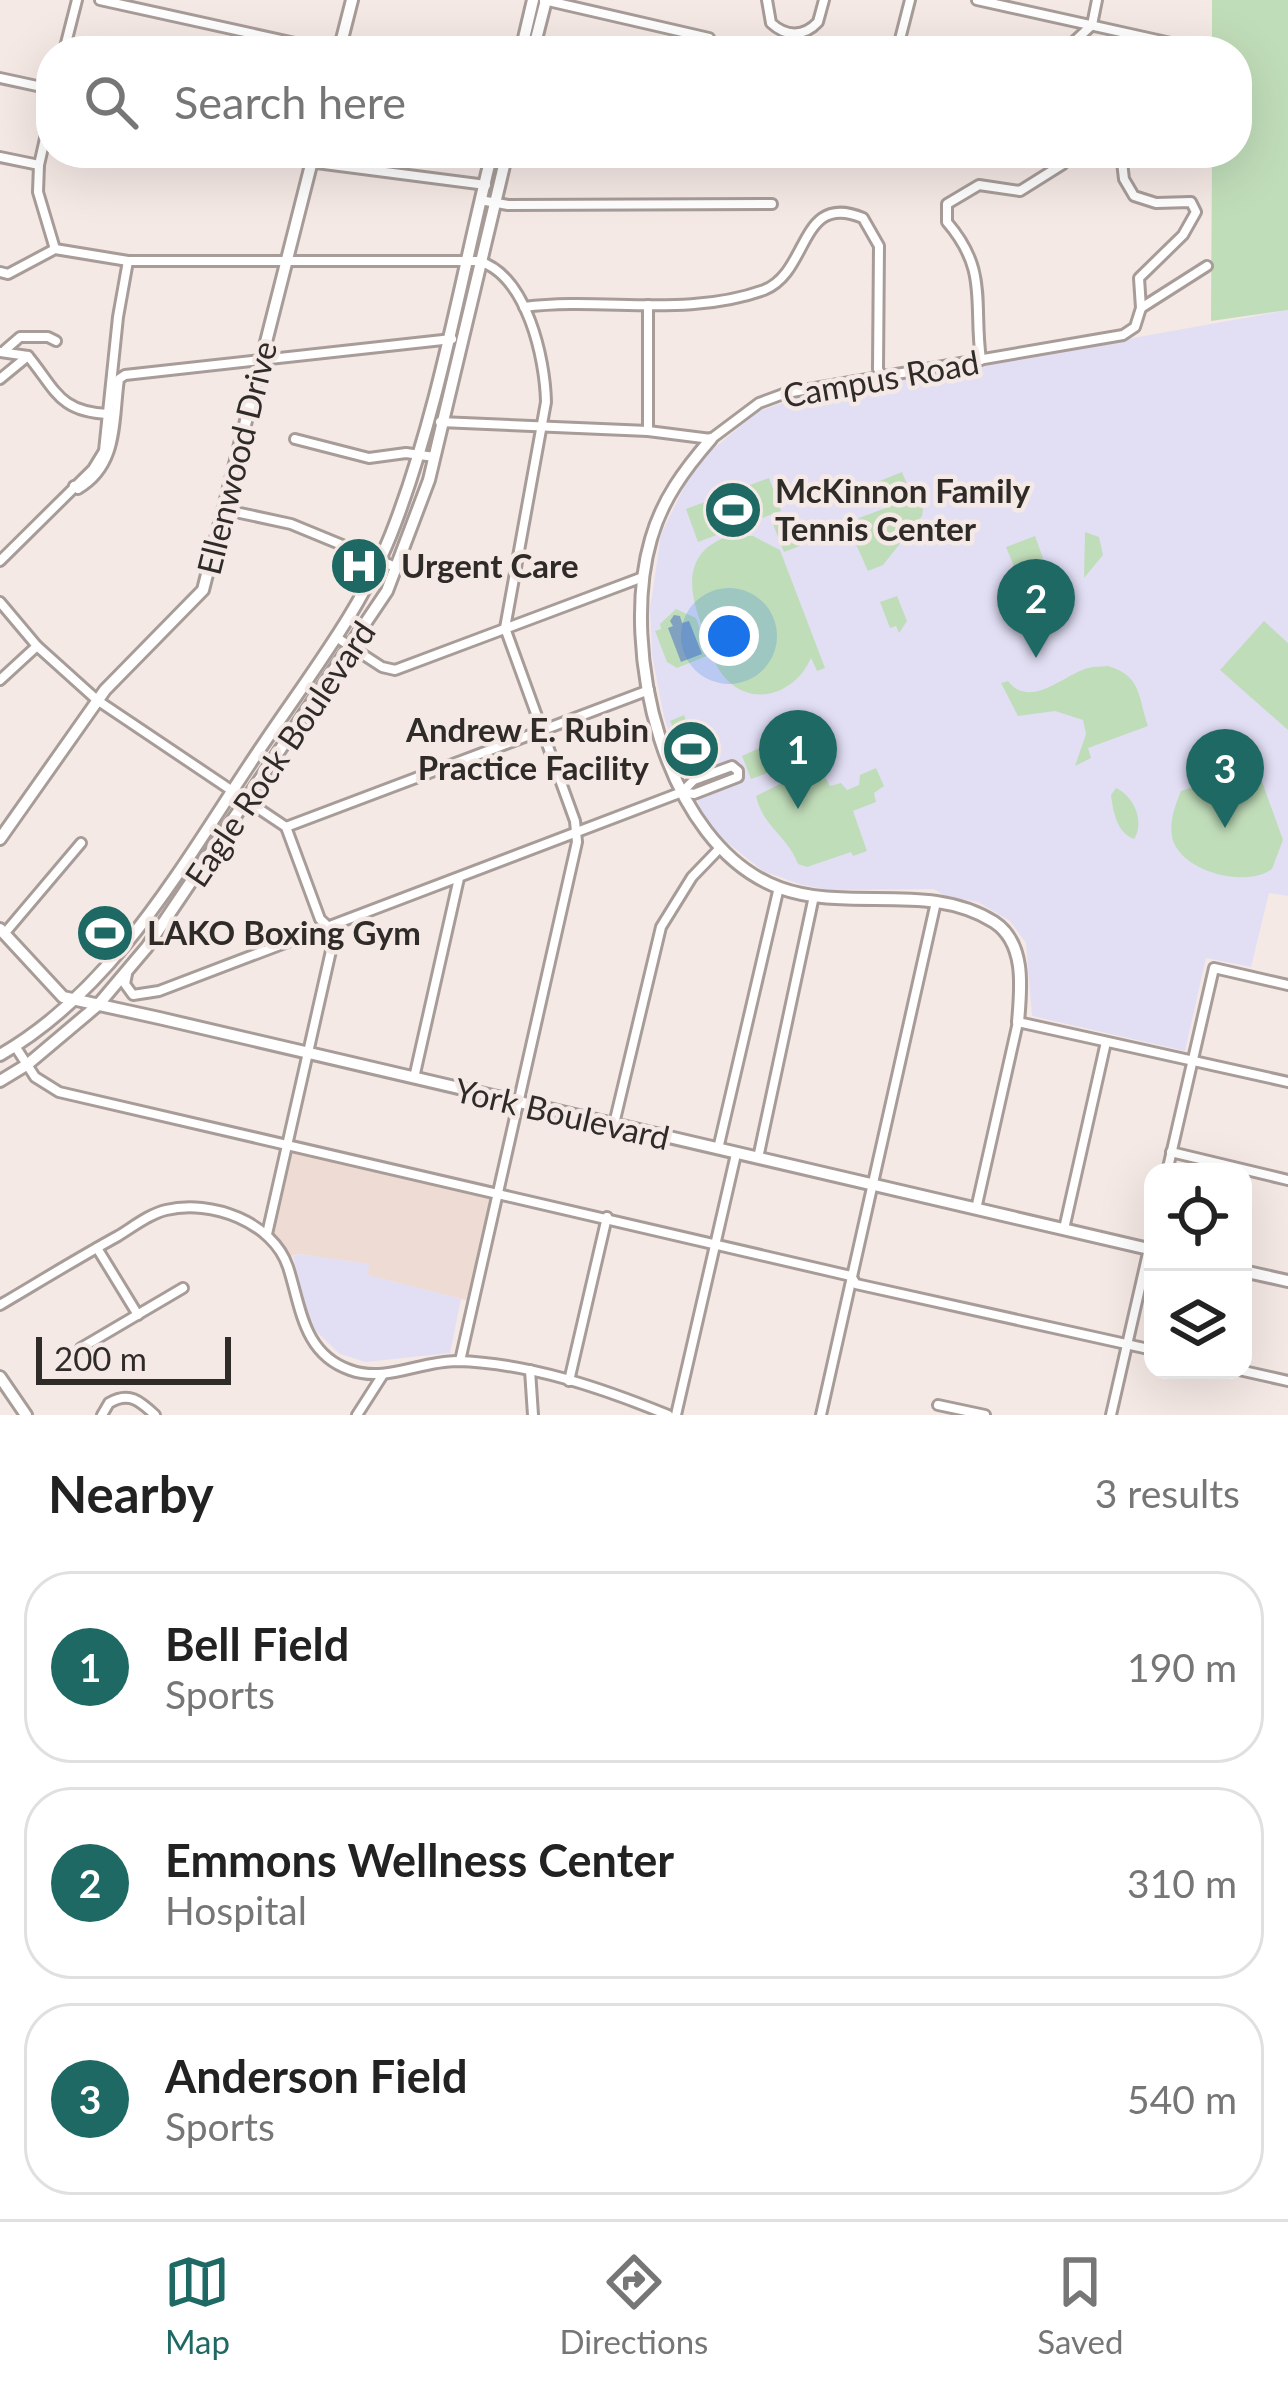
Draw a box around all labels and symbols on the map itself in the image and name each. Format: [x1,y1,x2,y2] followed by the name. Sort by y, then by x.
[188,337,284,579] street label: Ellenwood Drive
[780,341,982,415] street label: Campus Road
[775,470,1031,548] place label: McKinnon Family Tennis Center
[702,479,764,541] sports icon: McKinnon Family Tennis Center
[328,535,390,597] hospital icon: Urgent Care
[401,545,579,585] place label: Urgent Care
[997,559,1075,658] pin: 2
[699,606,759,666] your location
[176,613,383,894] street label: Eagle Rock Boulevard
[405,709,650,787] place label: Andrew E. Rubin Practice Facility
[759,710,837,809] pin: 1
[660,718,722,780] sports icon: Andrew E. Rubin Practice Facility
[1186,729,1264,828] pin: 3
[74,902,136,964] sports icon: LAKO Boxing Gym
[147,912,421,952] place label: LAKO Boxing Gym
[451,1069,673,1157] street label: York Boulevard
[36,1331,231,1384] scale bar

